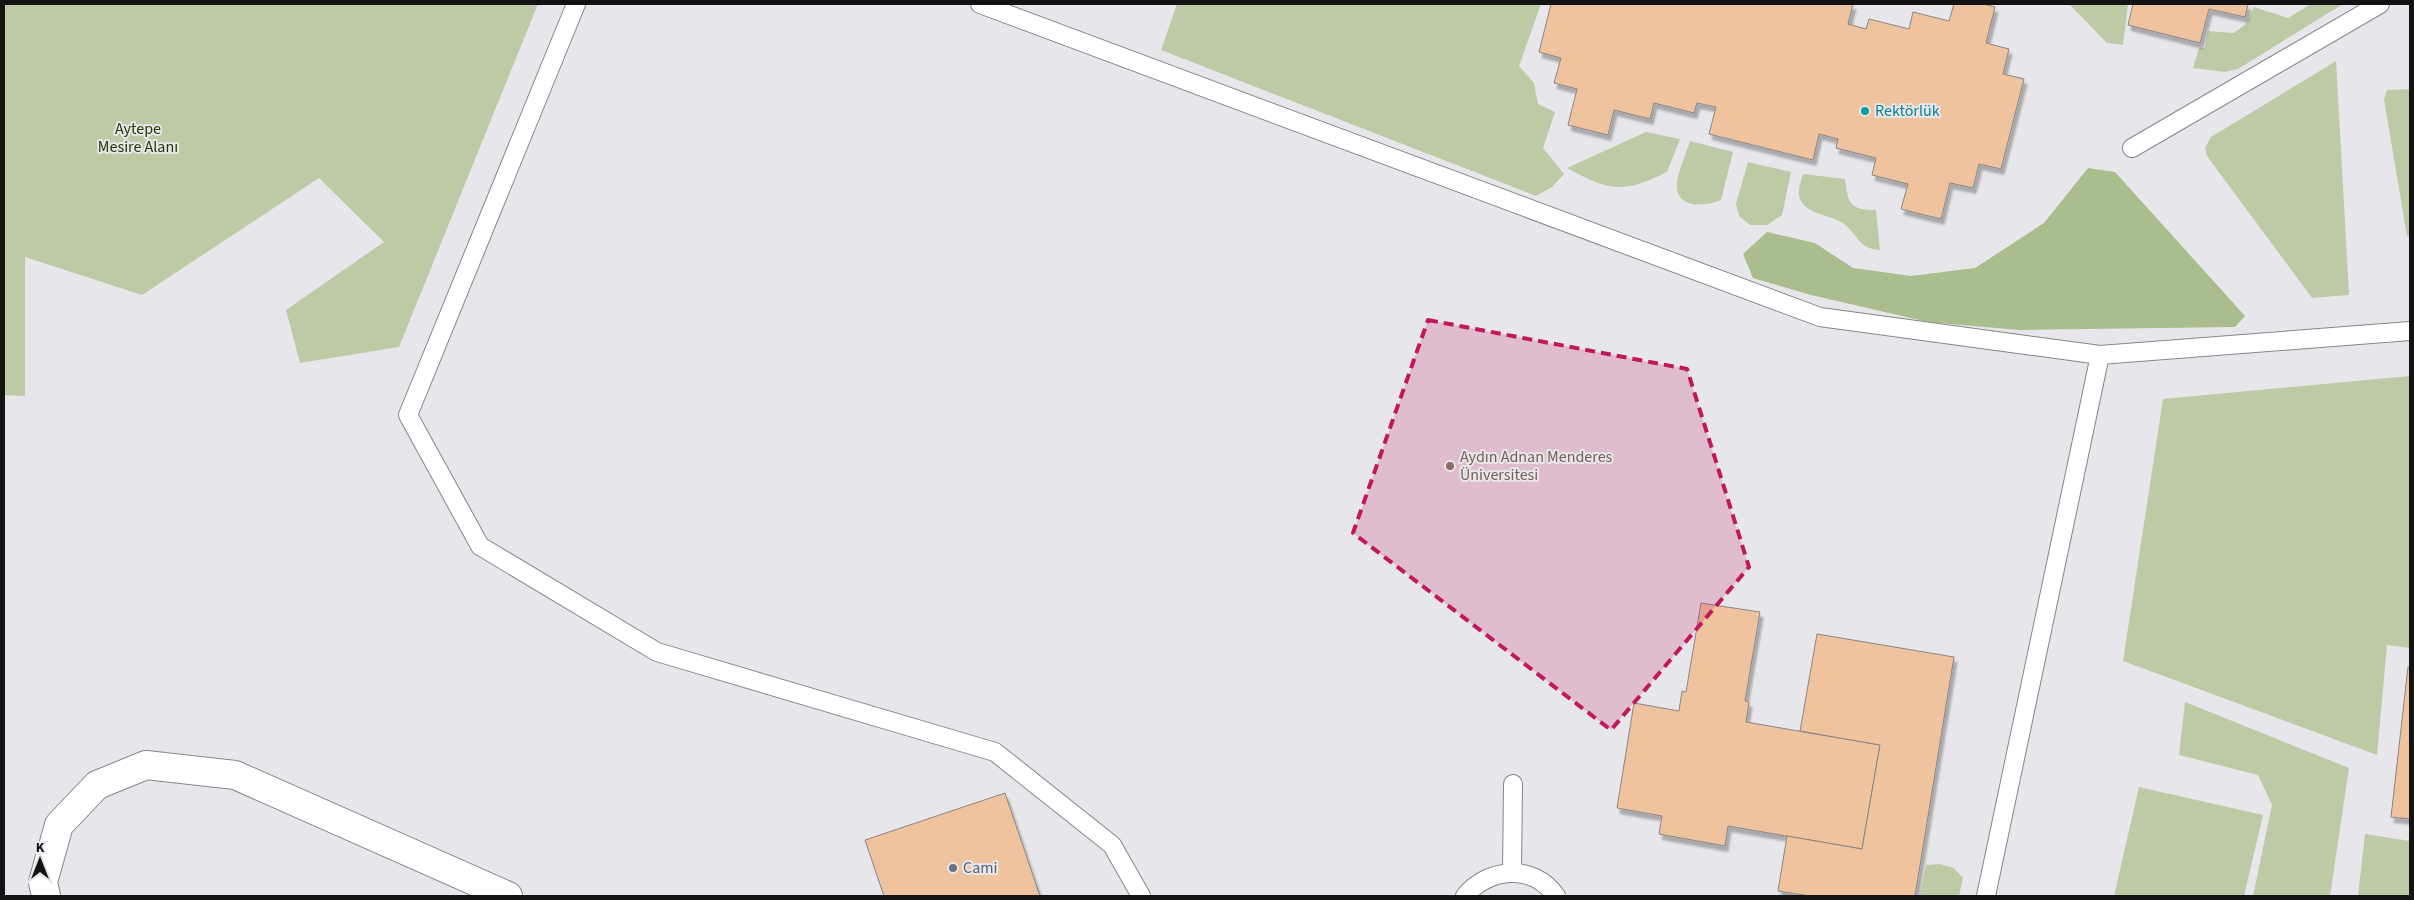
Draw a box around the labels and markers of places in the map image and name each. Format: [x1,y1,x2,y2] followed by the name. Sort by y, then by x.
[1875,100,1940,122] place label: Rektörlük
[1859,105,1871,117] marker: Rektörlük
[1460,446,1613,486] place label: Aydın Adnan Menderes Üniversitesi
[1444,460,1456,472] marker: Aydın Adnan Menderes Üniversitesi
[963,857,997,879] place label: Cami
[947,862,959,874] marker: Cami

